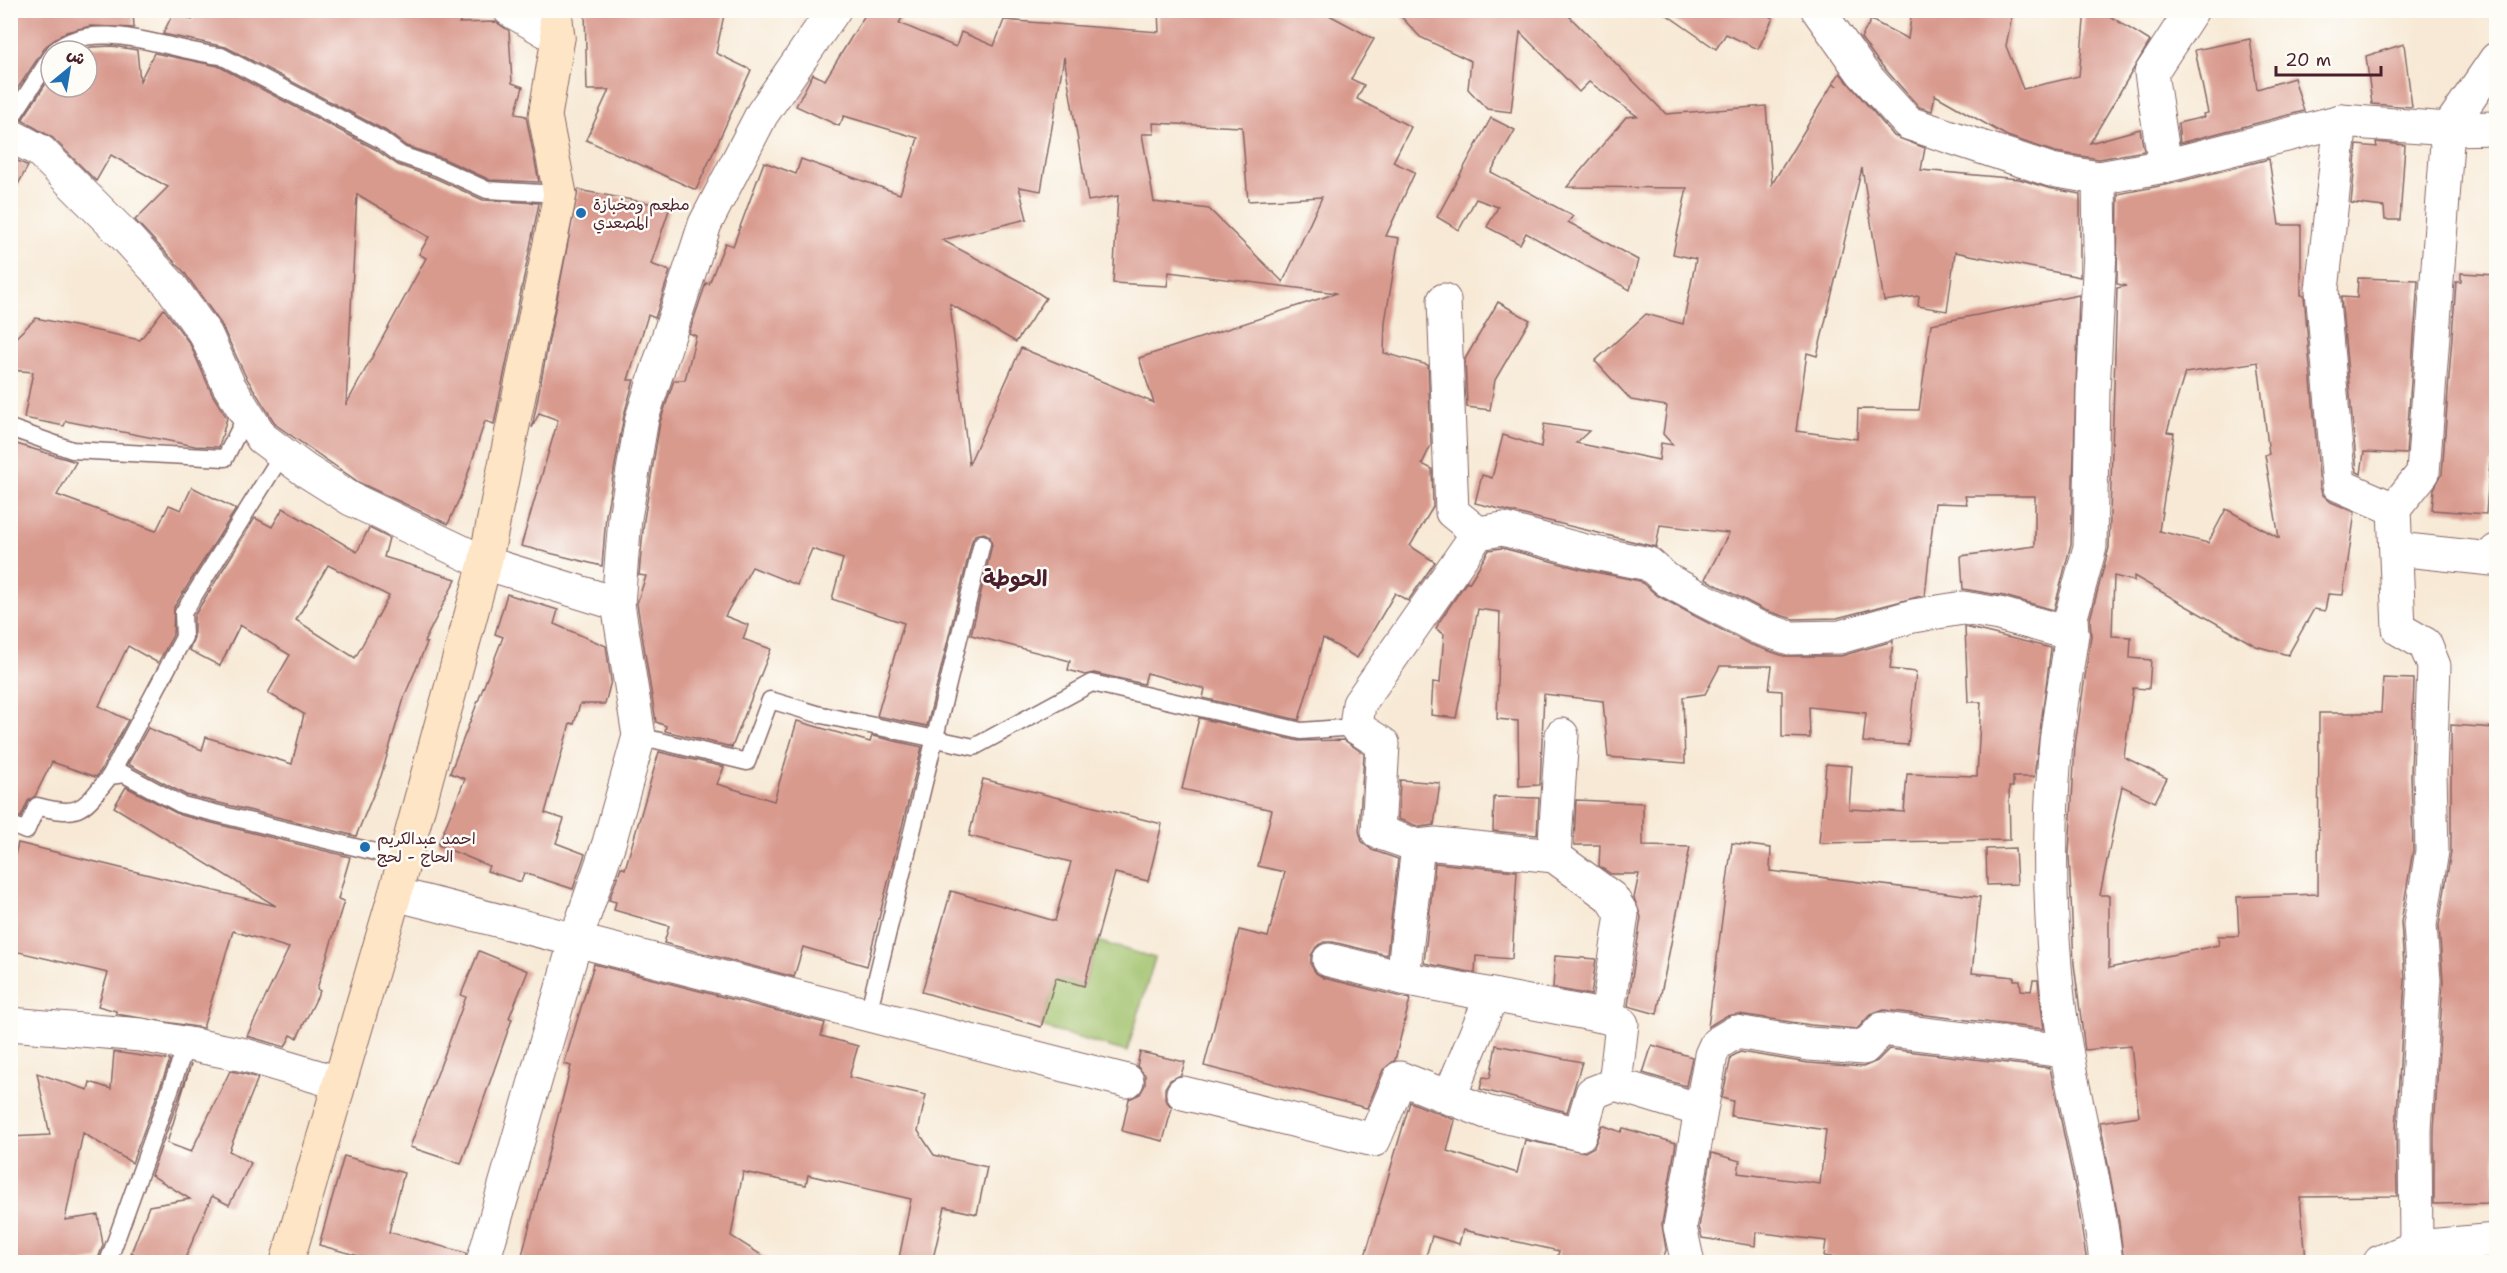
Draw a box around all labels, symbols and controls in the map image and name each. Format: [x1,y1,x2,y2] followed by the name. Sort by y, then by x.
[39,39,99,99] north arrow
[2276,39,2381,77] scale bar
[63,43,89,70] text: ش
[2285,48,2331,72] text: 20 m
[593,194,690,234] place label: مطعم ومخبازة المصعدي
[574,206,588,220] marker: مطعم ومخبازة المصعدي
[983,564,1047,593] district label: الحوطة
[377,828,476,867] place label: احمد عبدالكريم الحاج - لحج
[358,840,372,854] marker: احمد عبدالكريم الحاج - لحج

